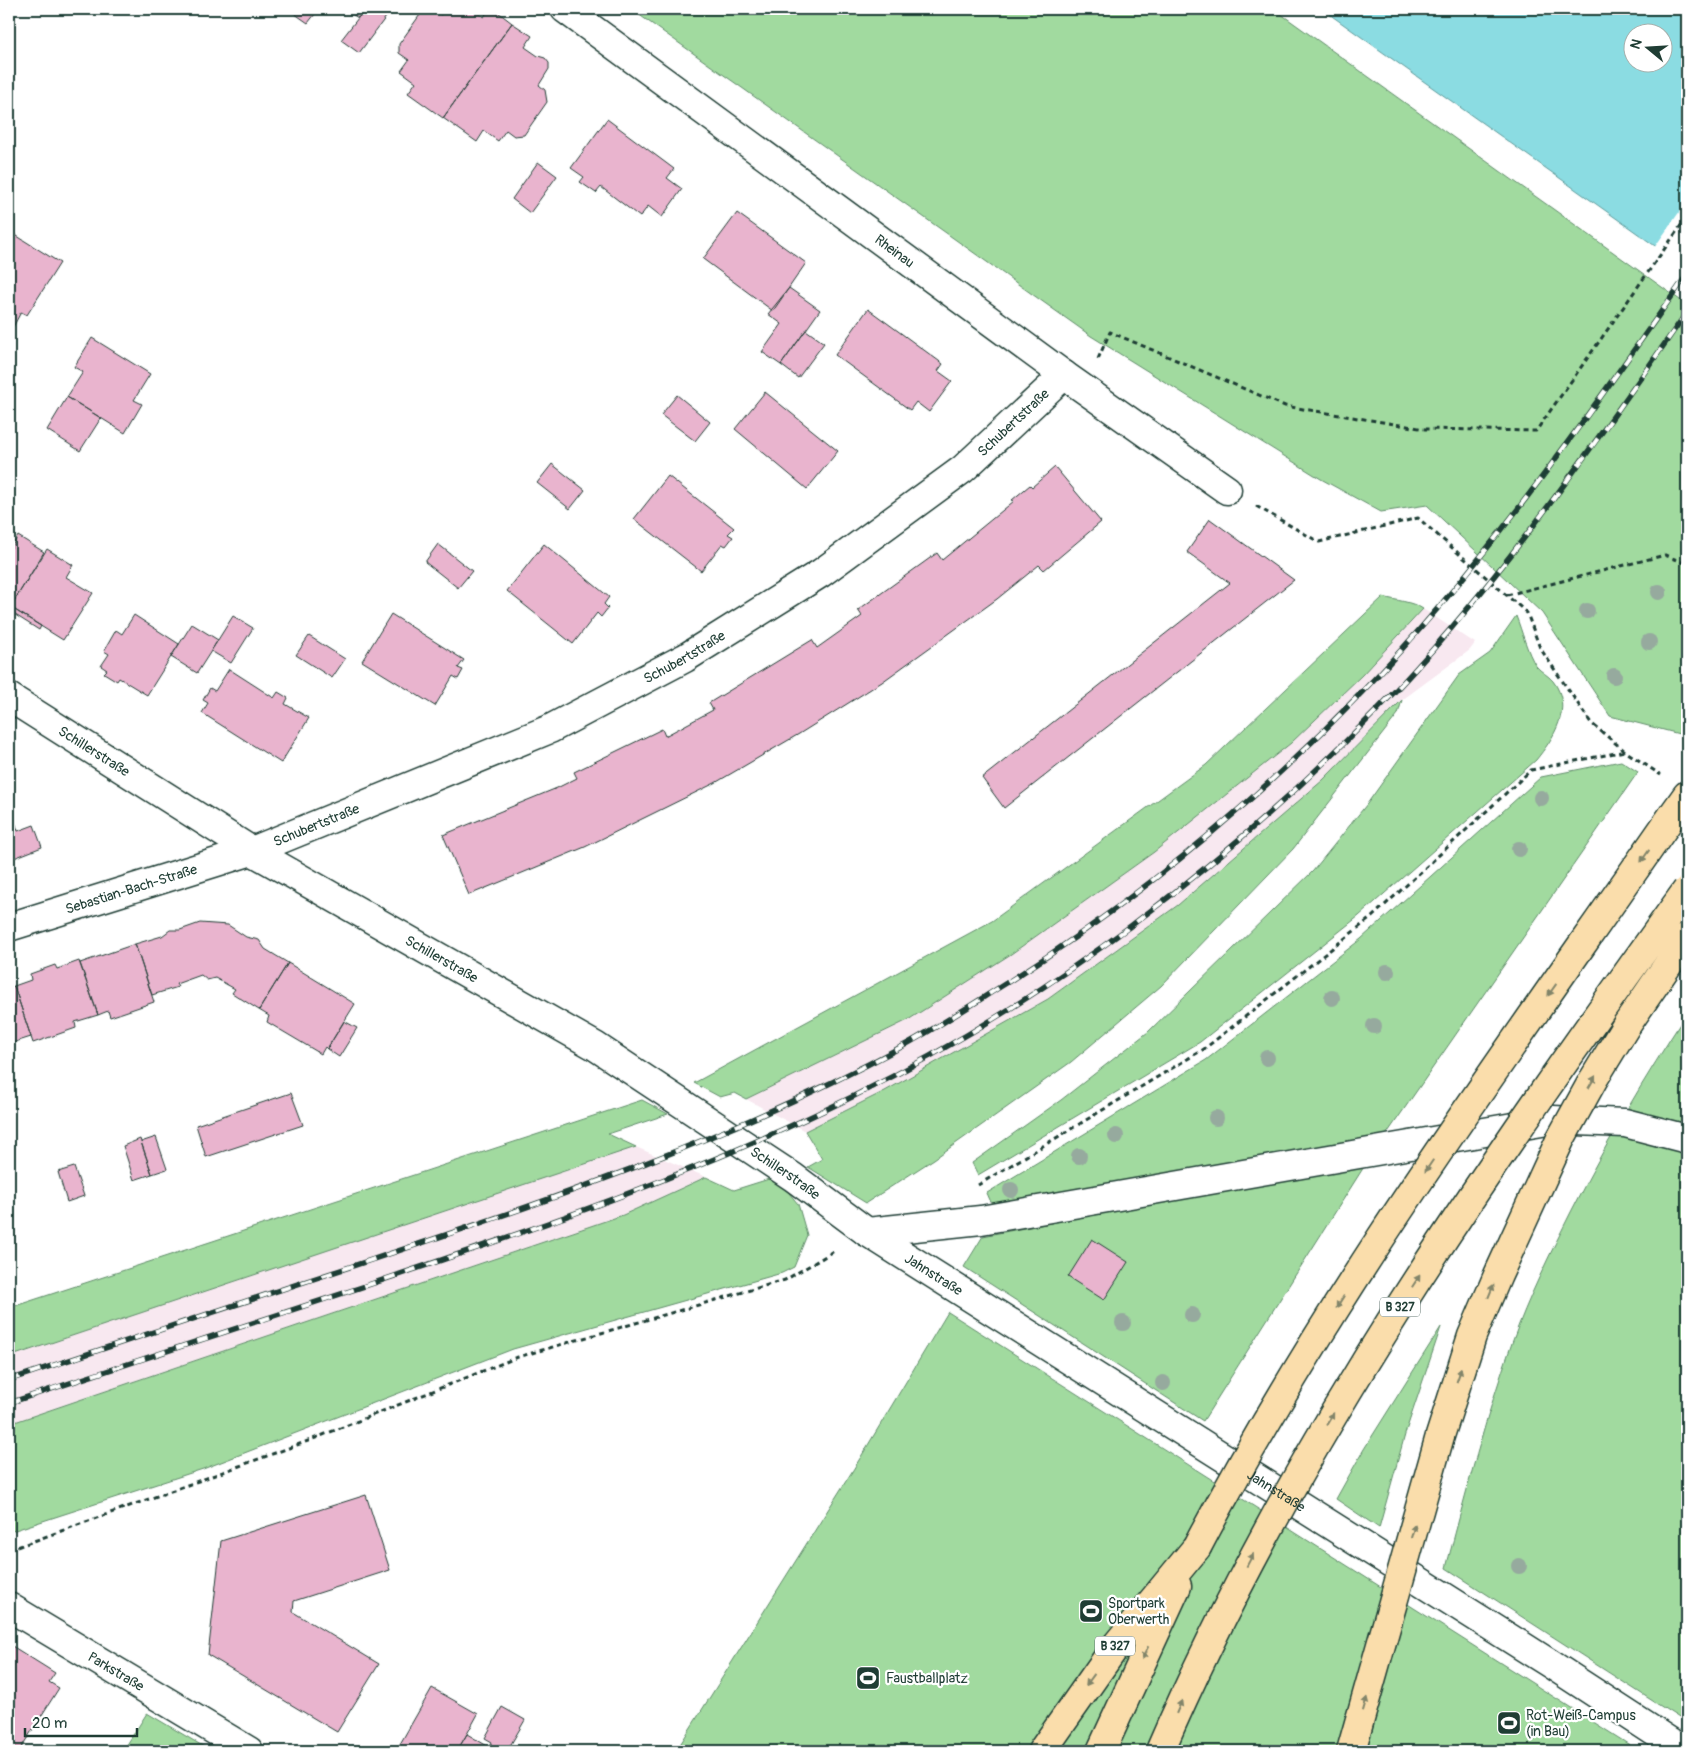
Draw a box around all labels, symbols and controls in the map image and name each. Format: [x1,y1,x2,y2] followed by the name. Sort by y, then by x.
[1624,22,1674,72] north arrow
[1627,37,1646,51] text: N
[872,231,918,271] street label: Rheinau
[974,385,1052,460] street label: Schubertstraße
[640,627,728,687] street label: Schubertstraße
[56,722,133,780] street label: Schillerstraße
[271,800,362,850] street label: Schubertstraße
[1640,849,1650,863] one-way arrow
[63,860,199,917] street label: Sebastian-Bach-Straße
[402,931,481,986] street label: Schillerstraße
[1547,983,1557,996] one-way arrow
[1588,1075,1596,1090] one-way arrow
[747,1143,824,1203] street label: Schillerstraße
[1424,1160,1434,1173] one-way arrow
[902,1250,966,1299] street label: Jahnstraße
[1411,1275,1421,1288] one-way arrow
[1487,1283,1495,1298] one-way arrow
[1335,1296,1345,1309] one-way arrow
[1380,1298,1420,1316] road number: B 327
[1455,1367,1463,1382] one-way arrow
[1325,1412,1335,1426] one-way arrow
[1244,1466,1309,1515] street label: Jahnstraße
[1409,1524,1417,1539] one-way arrow
[1246,1553,1254,1568] one-way arrow
[1108,1595,1169,1628] place label: Sportpark Oberwerth
[1078,1598,1104,1624] sports icon: Sportpark Oberwerth
[1095,1636,1135,1655] road number: B 327
[1141,1646,1149,1660] one-way arrow
[85,1648,147,1695] street label: Parkstraße
[855,1665,881,1691] sports icon: Faustballplatz
[886,1670,968,1687] place label: Faustballplatz
[1085,1673,1095,1687] one-way arrow
[1361,1697,1369,1712] one-way arrow
[1175,1699,1183,1714] one-way arrow
[25,1705,138,1737] scale bar
[1526,1707,1636,1740] place label: Rot-Weiß-Campus (in Bau)
[1496,1710,1522,1736] sports icon: Rot-Weiß-Campus (in Bau)
[32,1714,67,1733] text: 20 m

